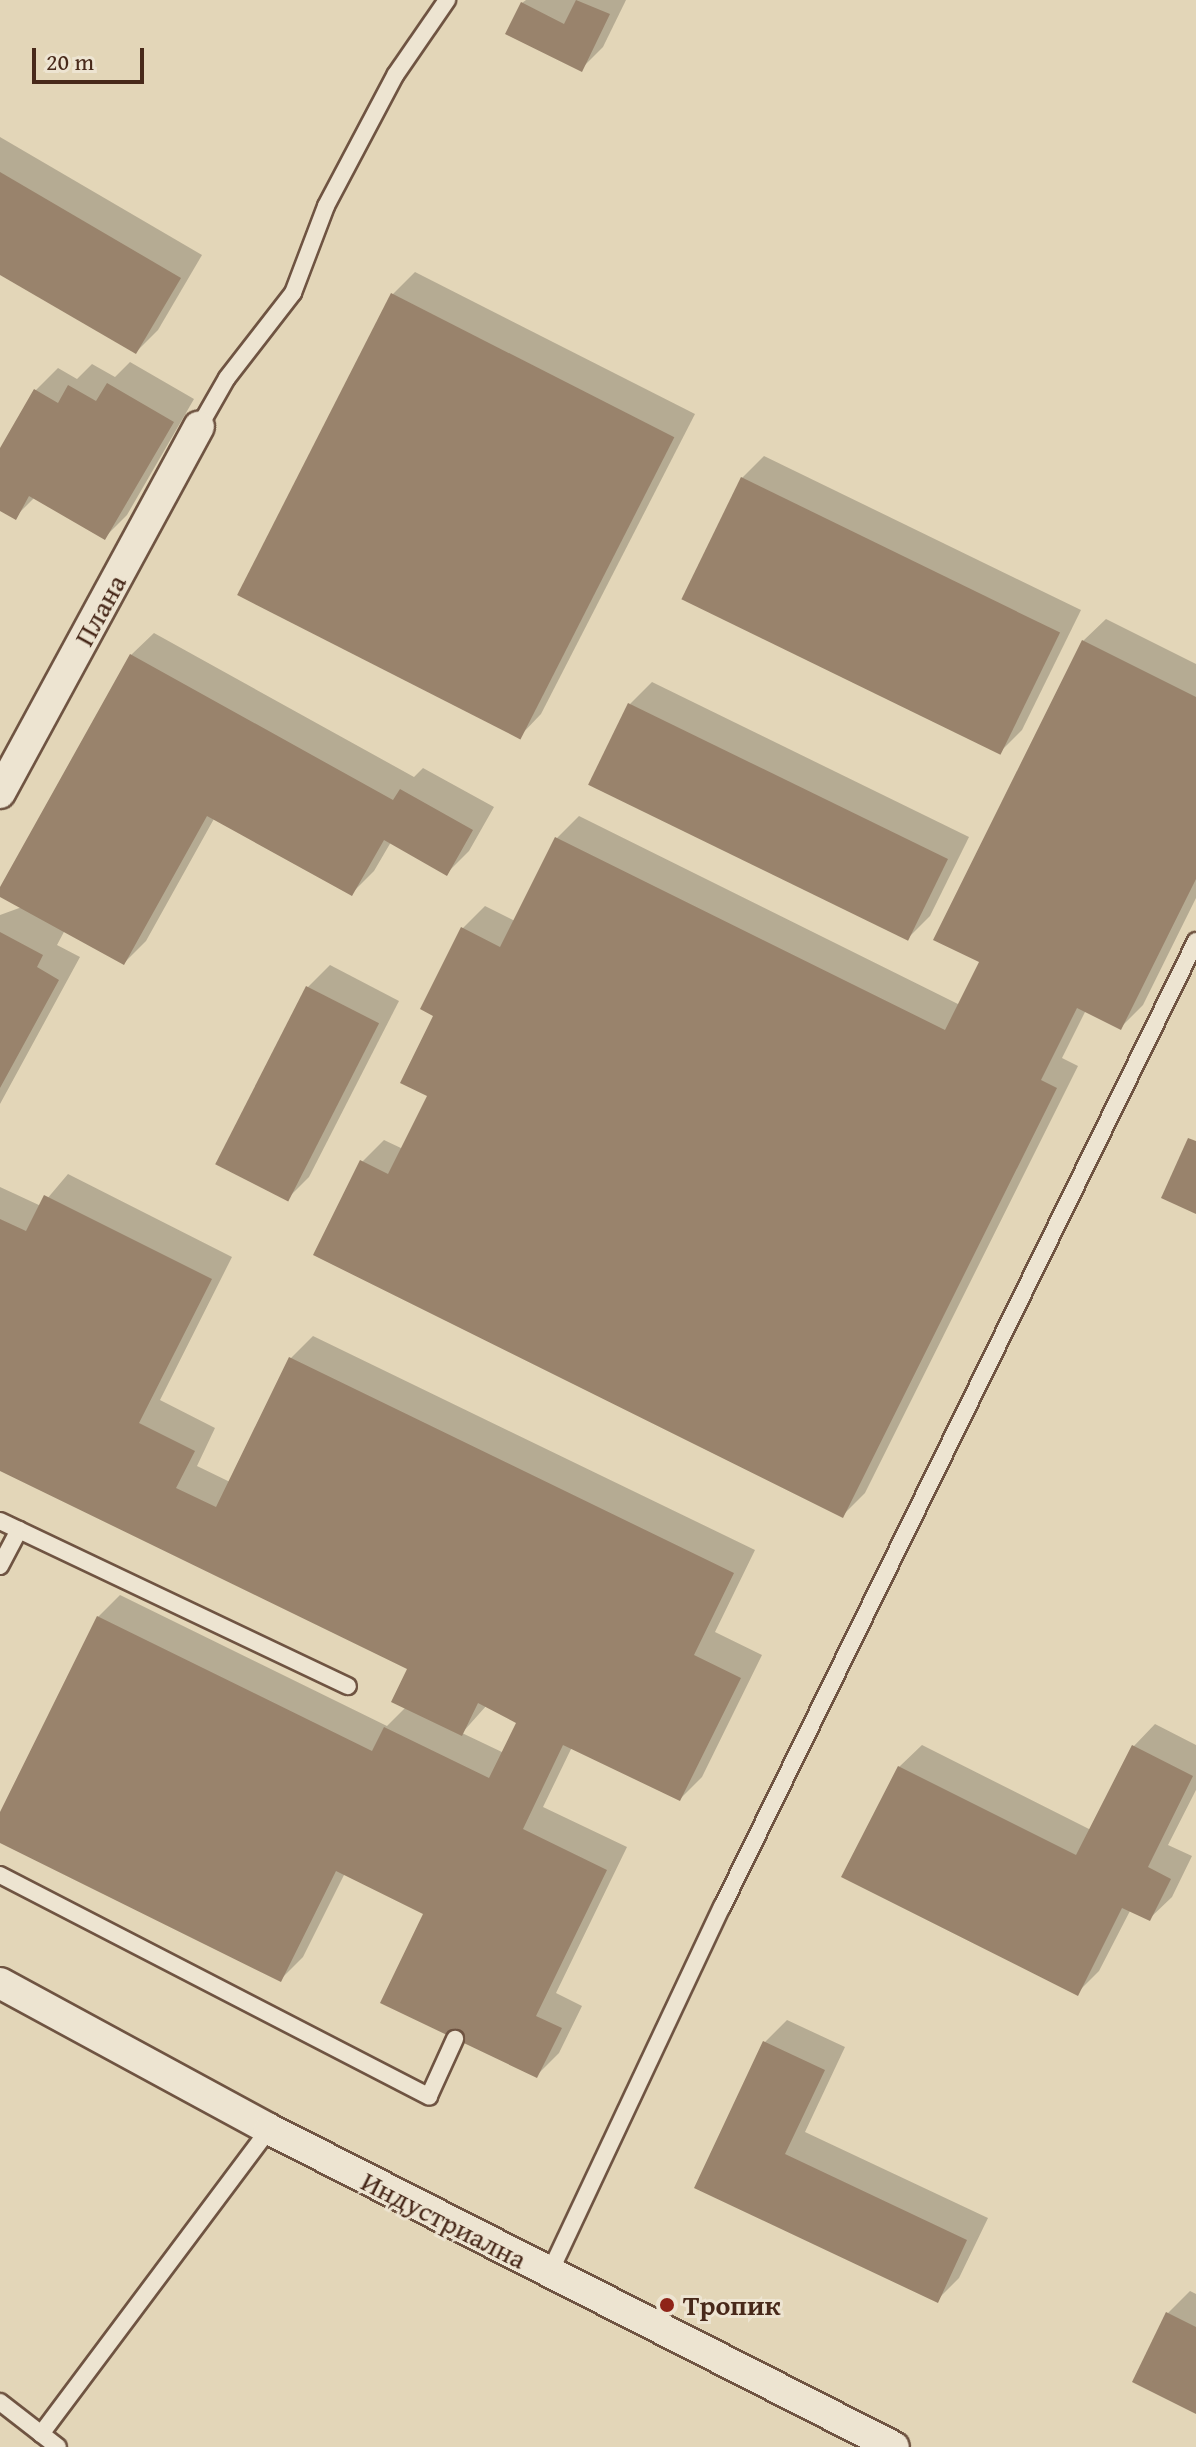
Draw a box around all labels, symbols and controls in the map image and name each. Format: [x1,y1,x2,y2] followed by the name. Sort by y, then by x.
[36,32,148,82] scale bar
[46,44,94,79] text: 20 m
[67,568,133,652] street label: Плана
[356,2164,532,2276] street label: Индустриална
[683,2288,781,2322] place label: Тропик
[658,2296,676,2314] marker: Тропик

